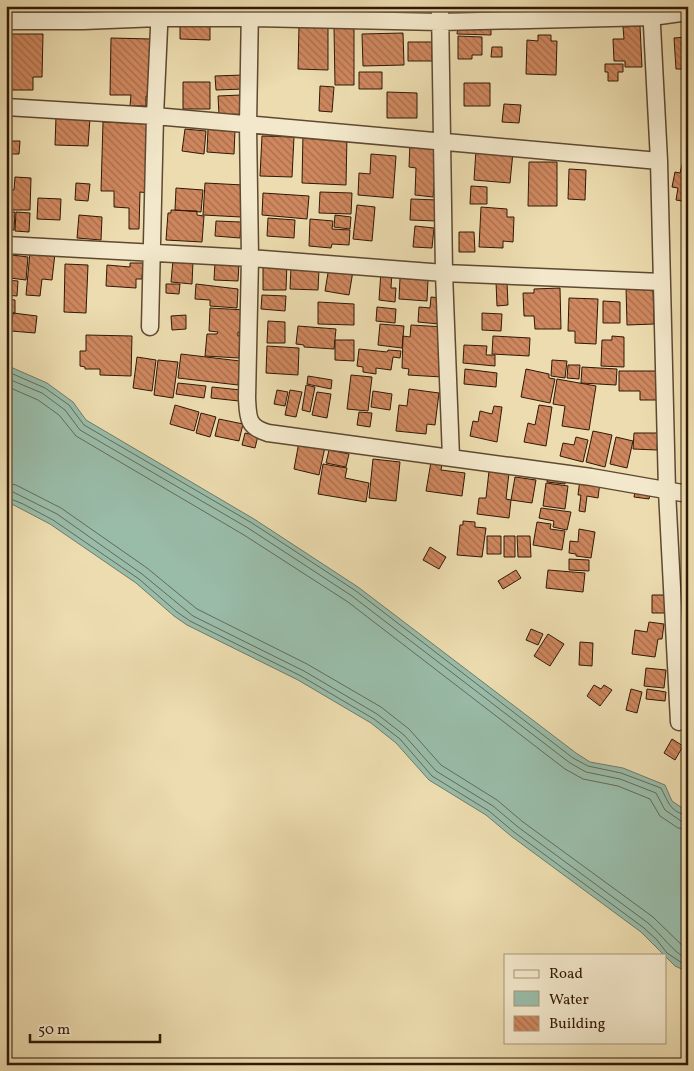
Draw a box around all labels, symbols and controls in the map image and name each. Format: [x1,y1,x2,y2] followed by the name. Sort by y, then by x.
[504,954,666,1044] legend
[549,964,583,985] text: Road
[549,990,589,1011] text: Water
[30,1011,160,1043] scale bar
[549,1014,606,1035] text: Building
[38,1020,70,1041] text: 50 m

